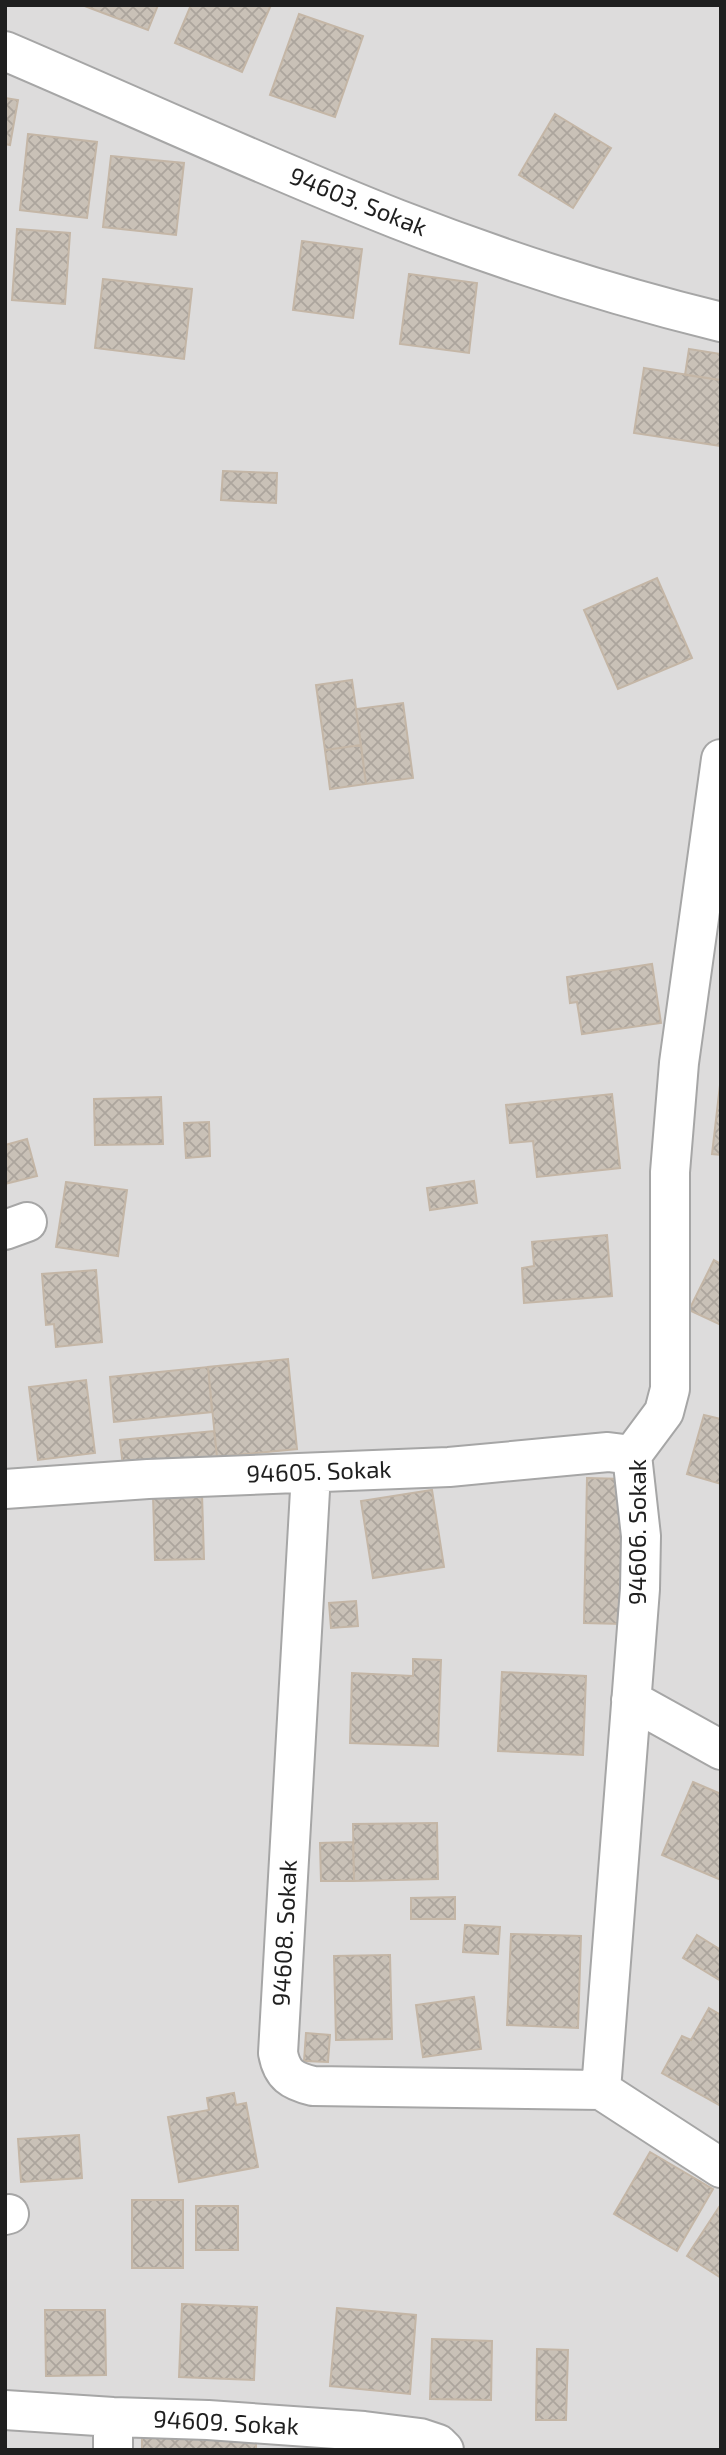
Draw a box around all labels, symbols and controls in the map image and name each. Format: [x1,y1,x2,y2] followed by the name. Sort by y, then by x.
[286,160,431,241] street label: 94603. Sokak
[246,1453,392,1488] street label: 94605. Sokak
[622,1459,651,1605] street label: 94606. Sokak
[265,1859,302,2007] street label: 94608. Sokak
[152,2403,300,2440] street label: 94609. Sokak

